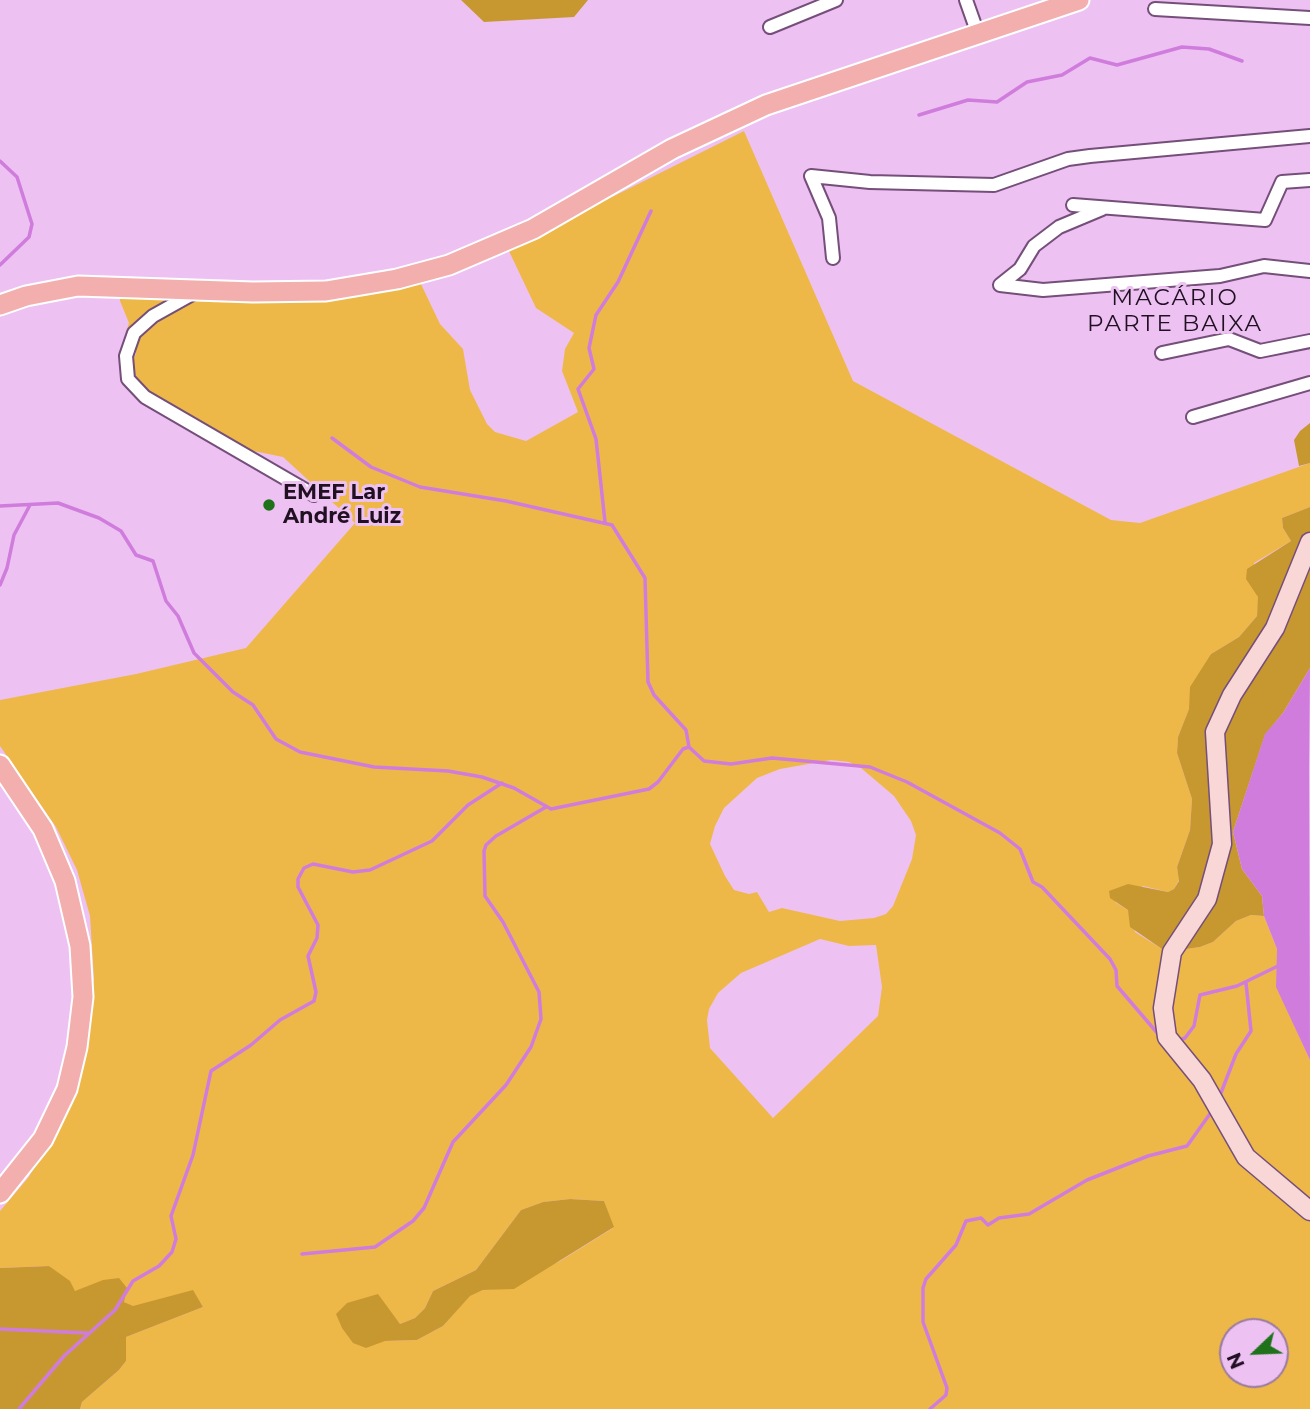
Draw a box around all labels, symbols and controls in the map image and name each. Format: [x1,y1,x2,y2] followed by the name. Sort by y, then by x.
[1088,284,1262,338] district label: MACÁRIO PARTE BAIXA
[283,480,401,530] place label: EMEF Lar André Luiz
[261,497,277,513] marker: EMEF Lar André Luiz
[1219,1318,1289,1388] north arrow
[1222,1349,1250,1372] text: N

